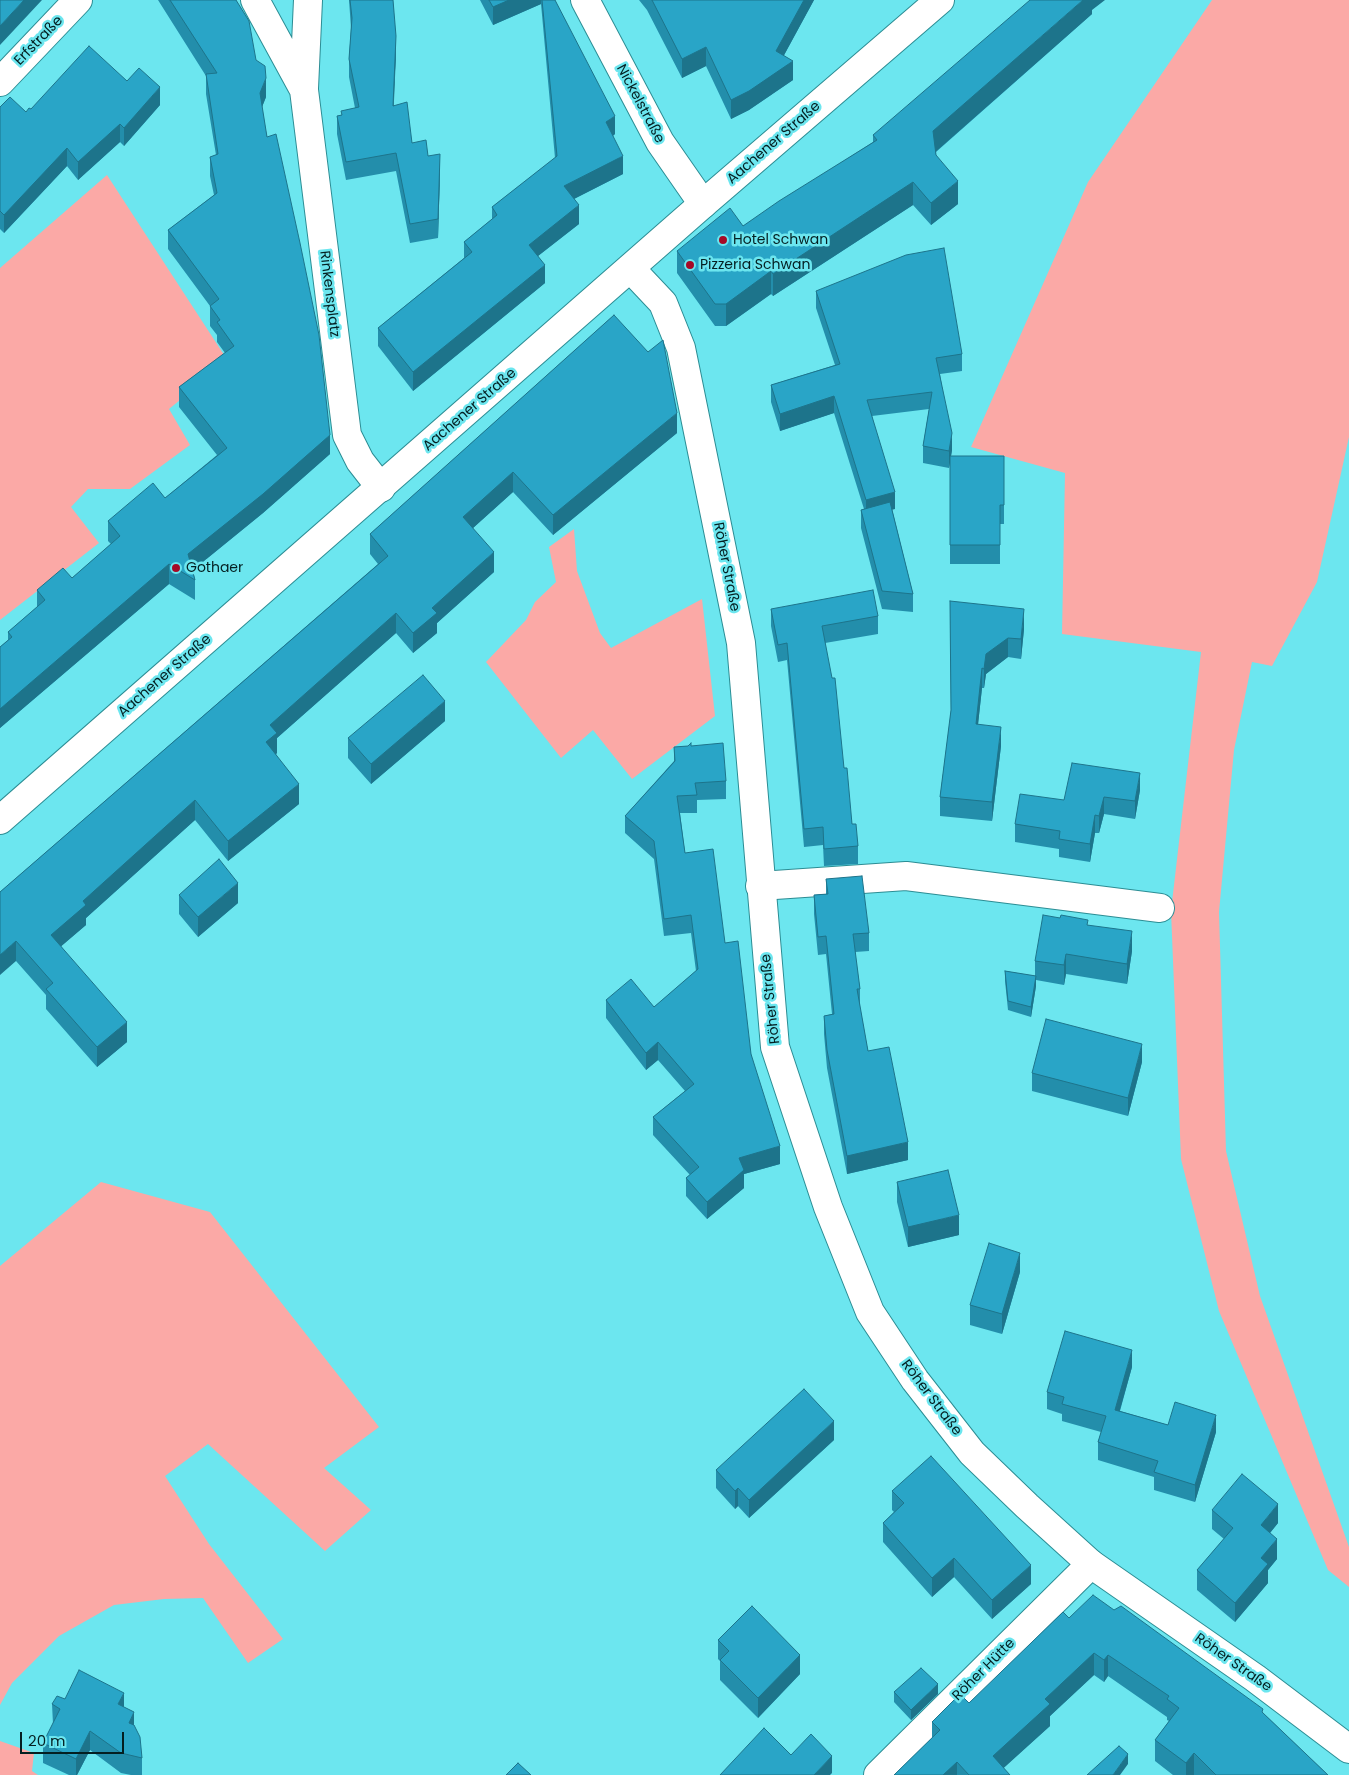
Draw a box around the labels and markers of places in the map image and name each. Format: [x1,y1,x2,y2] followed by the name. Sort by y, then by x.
[733,232,828,248] place label: Hotel Schwan
[717,234,729,246] marker: Hotel Schwan
[700,257,810,273] place label: Pizzeria Schwan
[684,259,696,271] marker: Pizzeria Schwan
[186,560,243,576] place label: Gothaer
[170,562,182,574] marker: Gothaer

